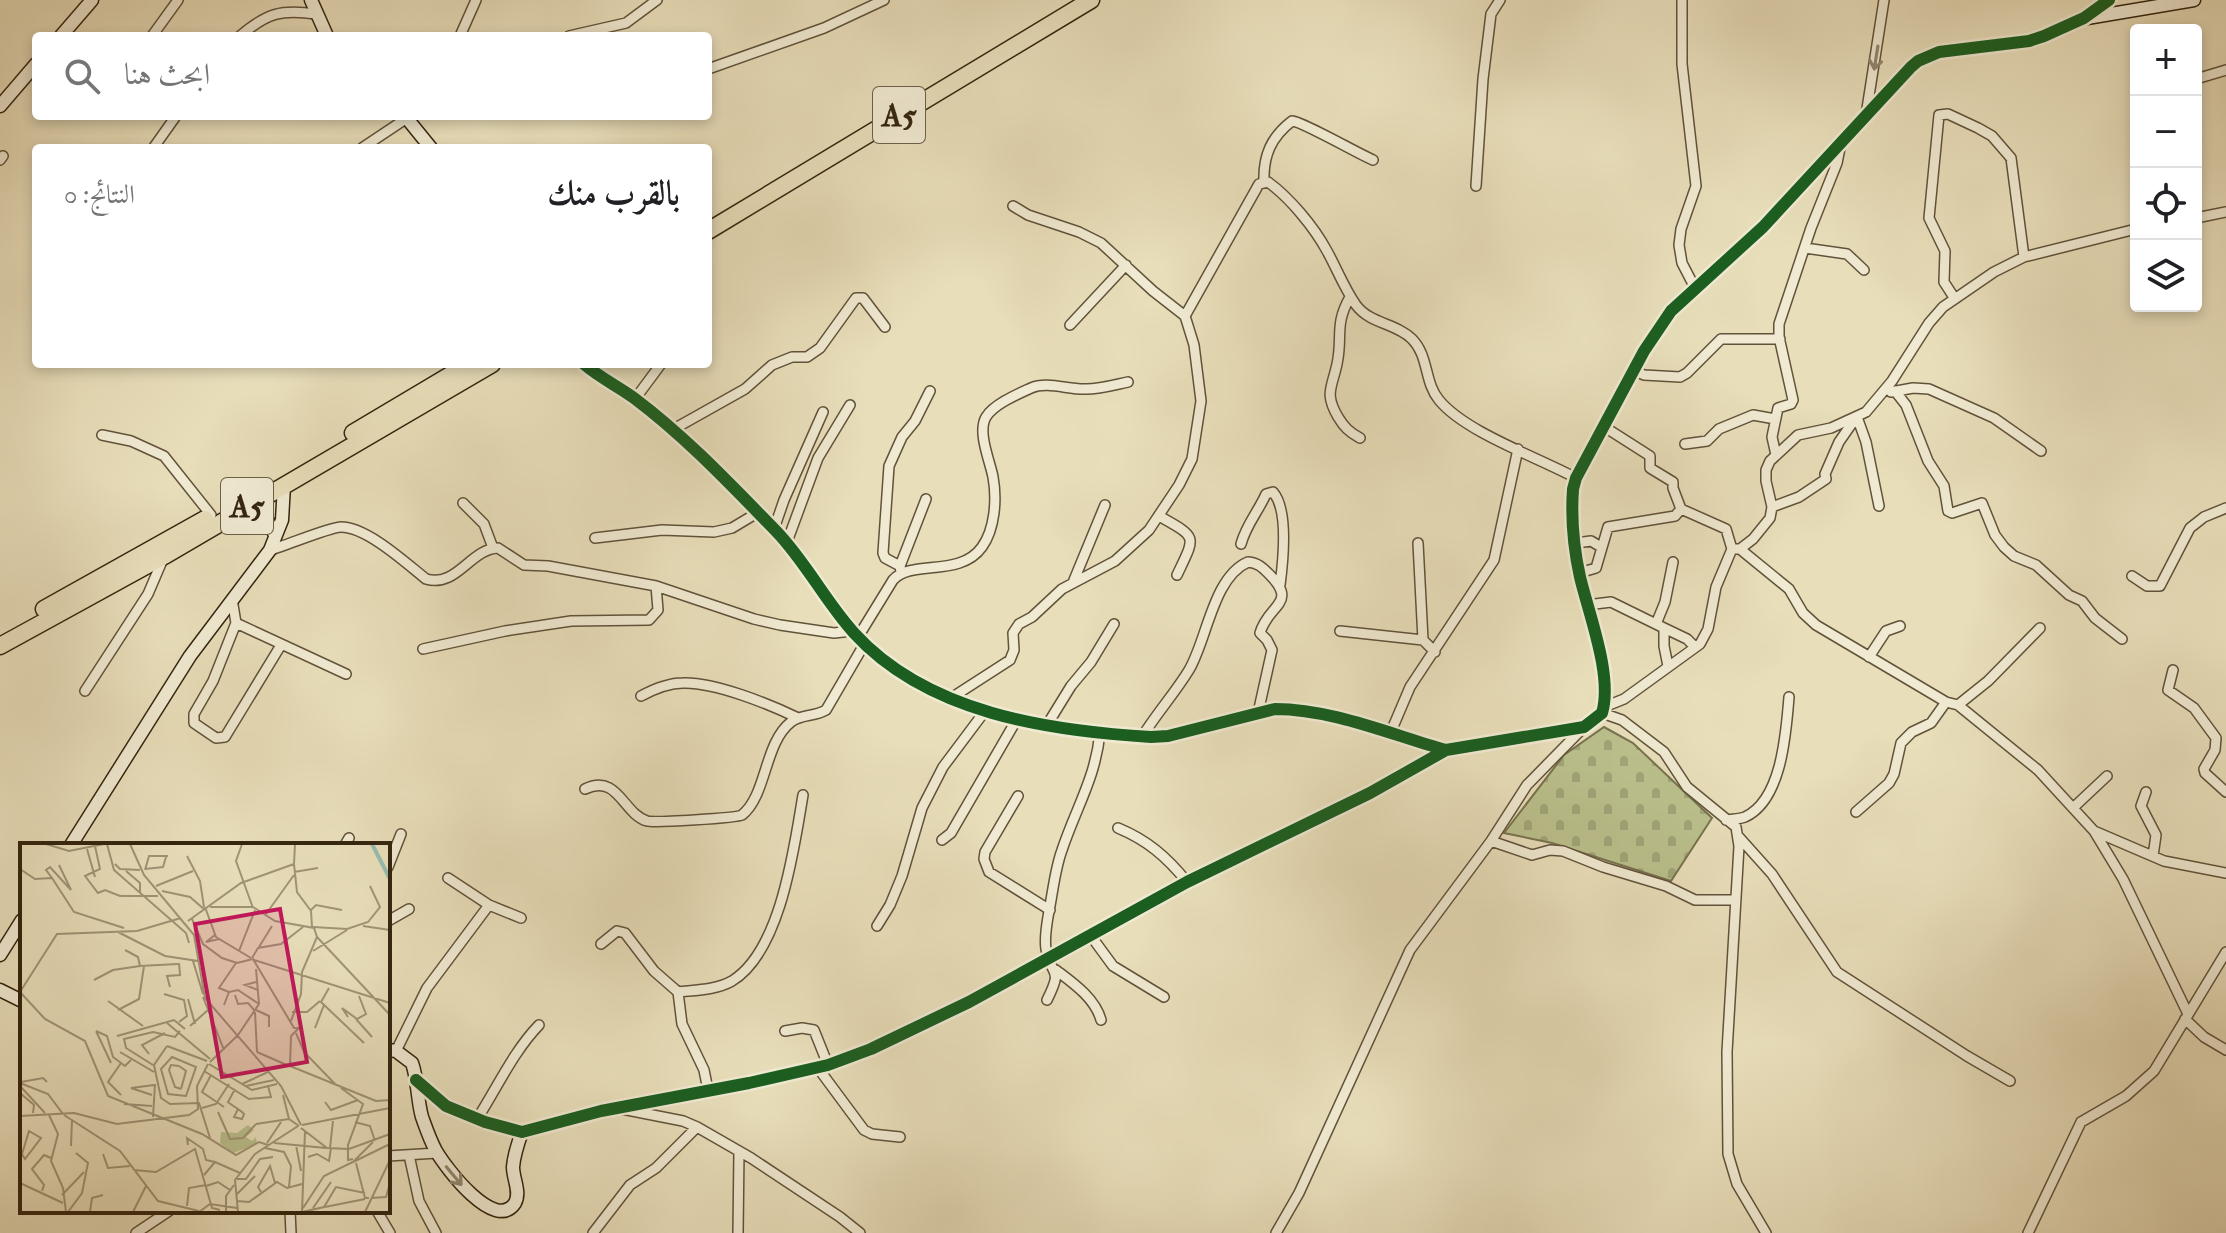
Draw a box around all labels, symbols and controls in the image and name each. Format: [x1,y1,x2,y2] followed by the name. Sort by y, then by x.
[2130,24,2202,312] map controls
[2130,24,2202,96] button: +
[32,32,712,120] search box
[1868,45,1883,70] one-way arrow
[60,54,104,98] icon: search
[124,56,210,93] text: ابحث هنا
[873,87,925,143] road number: A5
[2130,96,2202,168] button: −
[2130,168,2202,240] button: locate
[547,172,680,215] text: بالقرب منك
[64,179,135,211] text: النتائج: 0
[2130,240,2202,312] button: layers
[221,478,273,534] road number: A5
[20,843,390,1213] inset map
[446,1165,463,1186] one-way arrow

